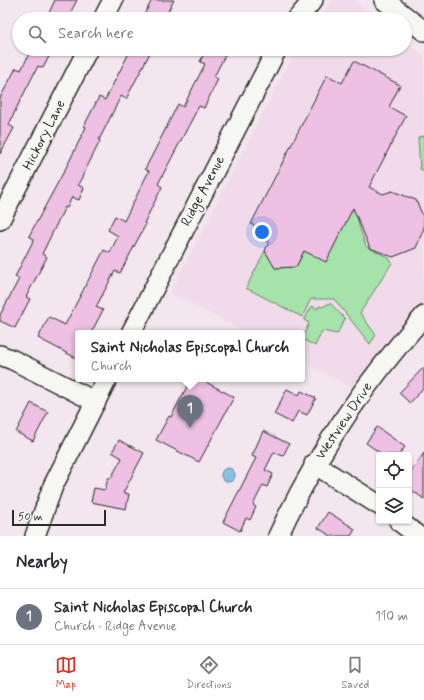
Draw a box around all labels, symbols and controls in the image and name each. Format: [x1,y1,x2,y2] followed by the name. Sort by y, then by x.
[12,12,412,56] search box
[26,23,48,45] icon: search
[58,24,134,44] text: Search here
[19,97,69,173] street label: Hickory Lane
[177,152,230,230] street label: Ridge Avenue
[252,222,272,242] your location
[75,330,305,382] popup
[91,338,289,358] text: Saint Nicholas Episcopal Church
[91,358,132,375] text: Church
[312,379,376,463] street label: Westview Drive
[177,395,203,428] pin: 1
[376,452,412,524] map controls
[376,452,412,488] button: locate
[376,488,412,524] button: layers
[12,508,106,527] scale bar
[18,510,43,524] text: 50 m
[16,551,68,573] text: Nearby
[54,598,253,618] text: Saint Nicholas Episcopal Church
[26,608,32,625] text: 1
[375,608,408,625] text: 110 m
[54,618,177,635] text: Church · Ridge Avenue
[55,654,77,692] tab: Map
[186,654,232,692] tab: Directions
[341,654,369,692] tab: Saved

